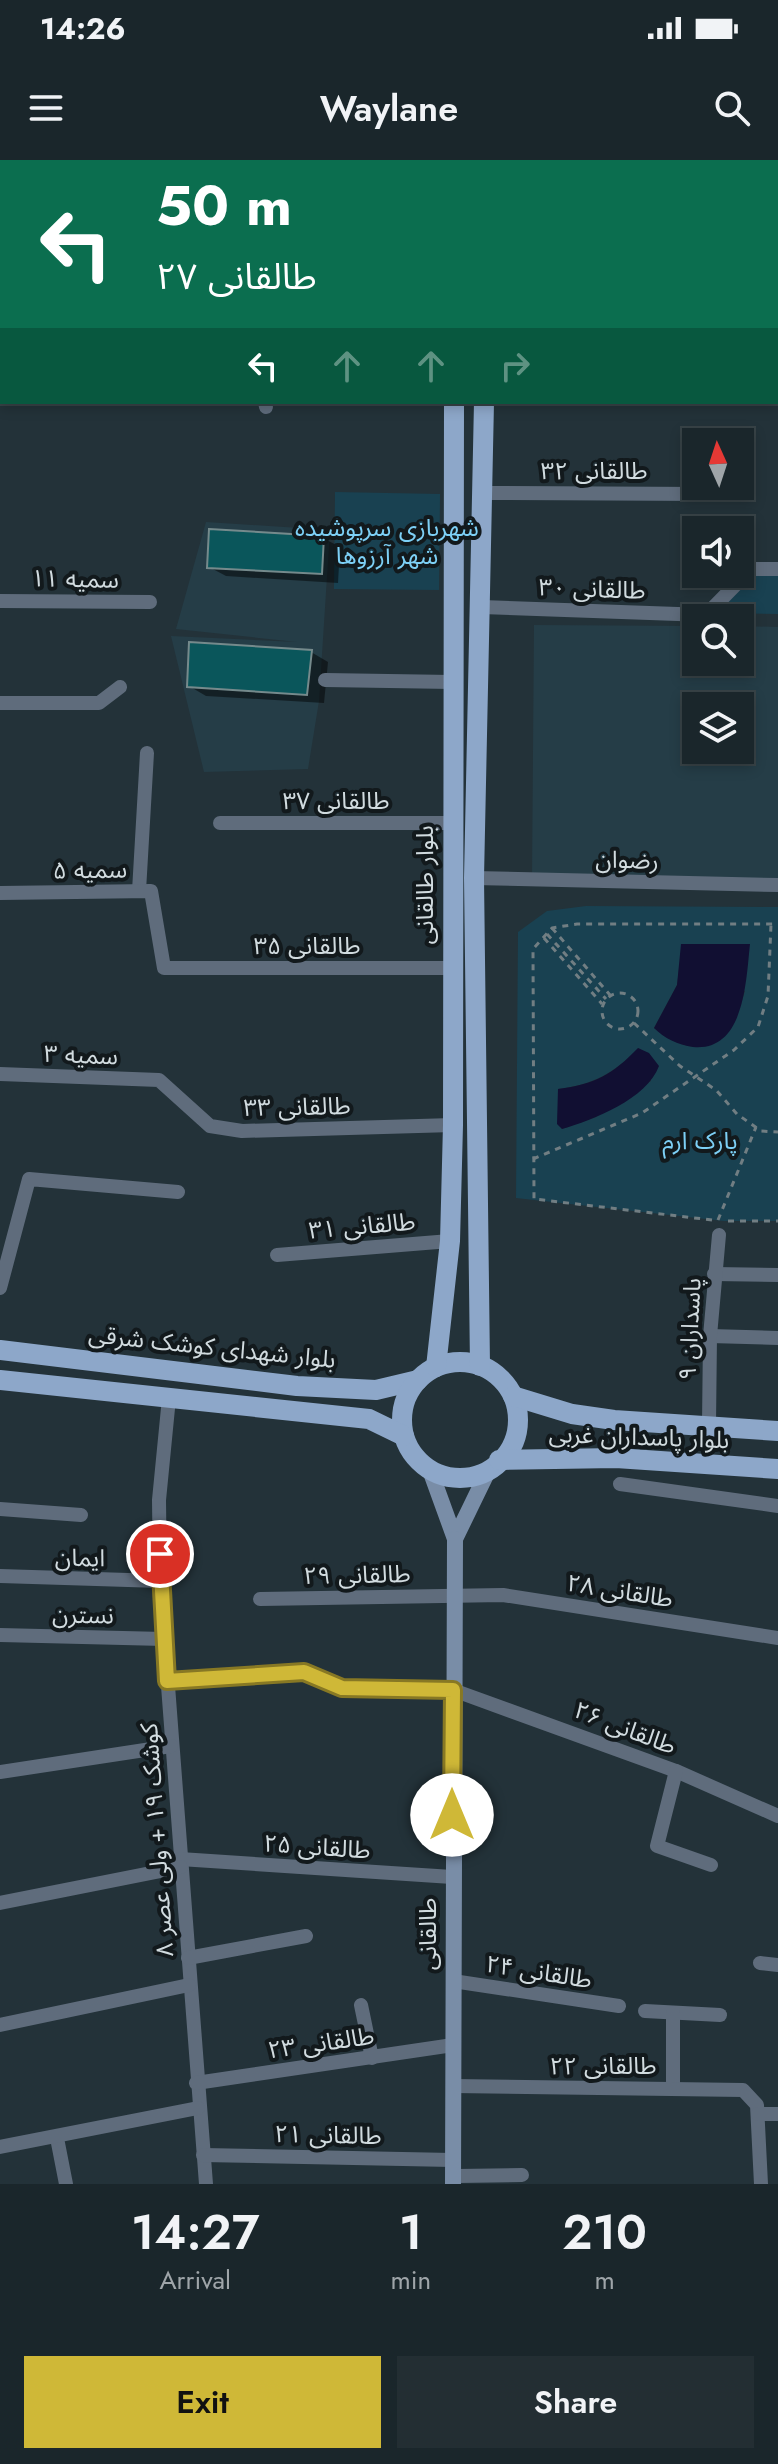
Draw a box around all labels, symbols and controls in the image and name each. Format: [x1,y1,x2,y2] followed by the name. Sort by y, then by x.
[40,7,126,50] text: 14:26
[320,82,458,134] text: Waylane
[24,86,68,130] icon: menu
[710,86,754,130] icon: search
[156,165,292,246] text: 50 m
[24,192,128,296] icon: left
[156,250,317,302] text: طالقانی ۲۷
[241,344,285,388] icon: left
[325,344,369,388] icon: ahead
[409,344,453,388] icon: ahead
[493,344,537,388] icon: right
[682,428,754,500] north arrow
[682,428,754,764] map controls
[540,453,648,488] street label: طالقانی ۳۲
[295,510,479,573] park label: شهربازی سرپوشیده شهر آرزوها
[682,516,754,588] button: sound
[31,560,119,597] street label: سمیه ۱۱
[538,569,646,608] street label: طالقانی ۳۰
[682,604,754,676] button: search
[682,692,754,764] button: layers
[282,783,390,818] street label: طالقانی ۳۷
[407,825,442,945] street label: بلوار طالقانی
[595,841,659,878] street label: رضوان
[53,851,127,888] street label: سمیه ۵
[253,928,361,963] street label: طالقانی ۳۵
[43,1036,119,1073] street label: سمیه ۳
[243,1088,351,1125] street label: طالقانی ۳۳
[662,1123,738,1159] park label: پارک ارم
[307,1203,417,1248] street label: طالقانی ۳۱
[669,1277,710,1381] street label: پاسداران ۹
[87,1316,337,1377] street label: بلوار شهدای کوشک شرقی
[548,1416,730,1457] street label: بلوار پاسداران غربی
[126,1520,194,1588] pin
[138,1532,182,1576] icon: arrive
[55,1540,105,1575] street label: ایمان
[303,1556,411,1593] street label: طالقانی ۲۹
[564,1565,676,1616] street label: طالقانی ۲۸
[52,1596,114,1633] street label: نسترن
[569,1692,681,1763] street label: طالقانی ۲۶
[131,1721,182,1958] street label: کوشک ۱۹ + ولی عصر ۸
[410,1773,494,1857] position arrow
[262,1825,372,1868] street label: طالقانی ۲۵
[410,1898,445,1970] street label: طالقانی
[483,1946,595,1997] street label: طالقانی ۲۴
[265,2018,376,2067] street label: طالقانی ۲۳
[549,2048,657,2083] street label: طالقانی ۲۲
[274,2116,382,2153] street label: طالقانی ۲۱
[131,2198,260,2267] text: 14:27
[399,2198,423,2267] text: 1
[562,2198,647,2267] text: 210
[159,2261,231,2299] text: Arrival
[391,2261,431,2299] text: min
[594,2261,615,2299] text: m
[24,2356,381,2448] button: Exit
[397,2356,754,2448] button: Share

